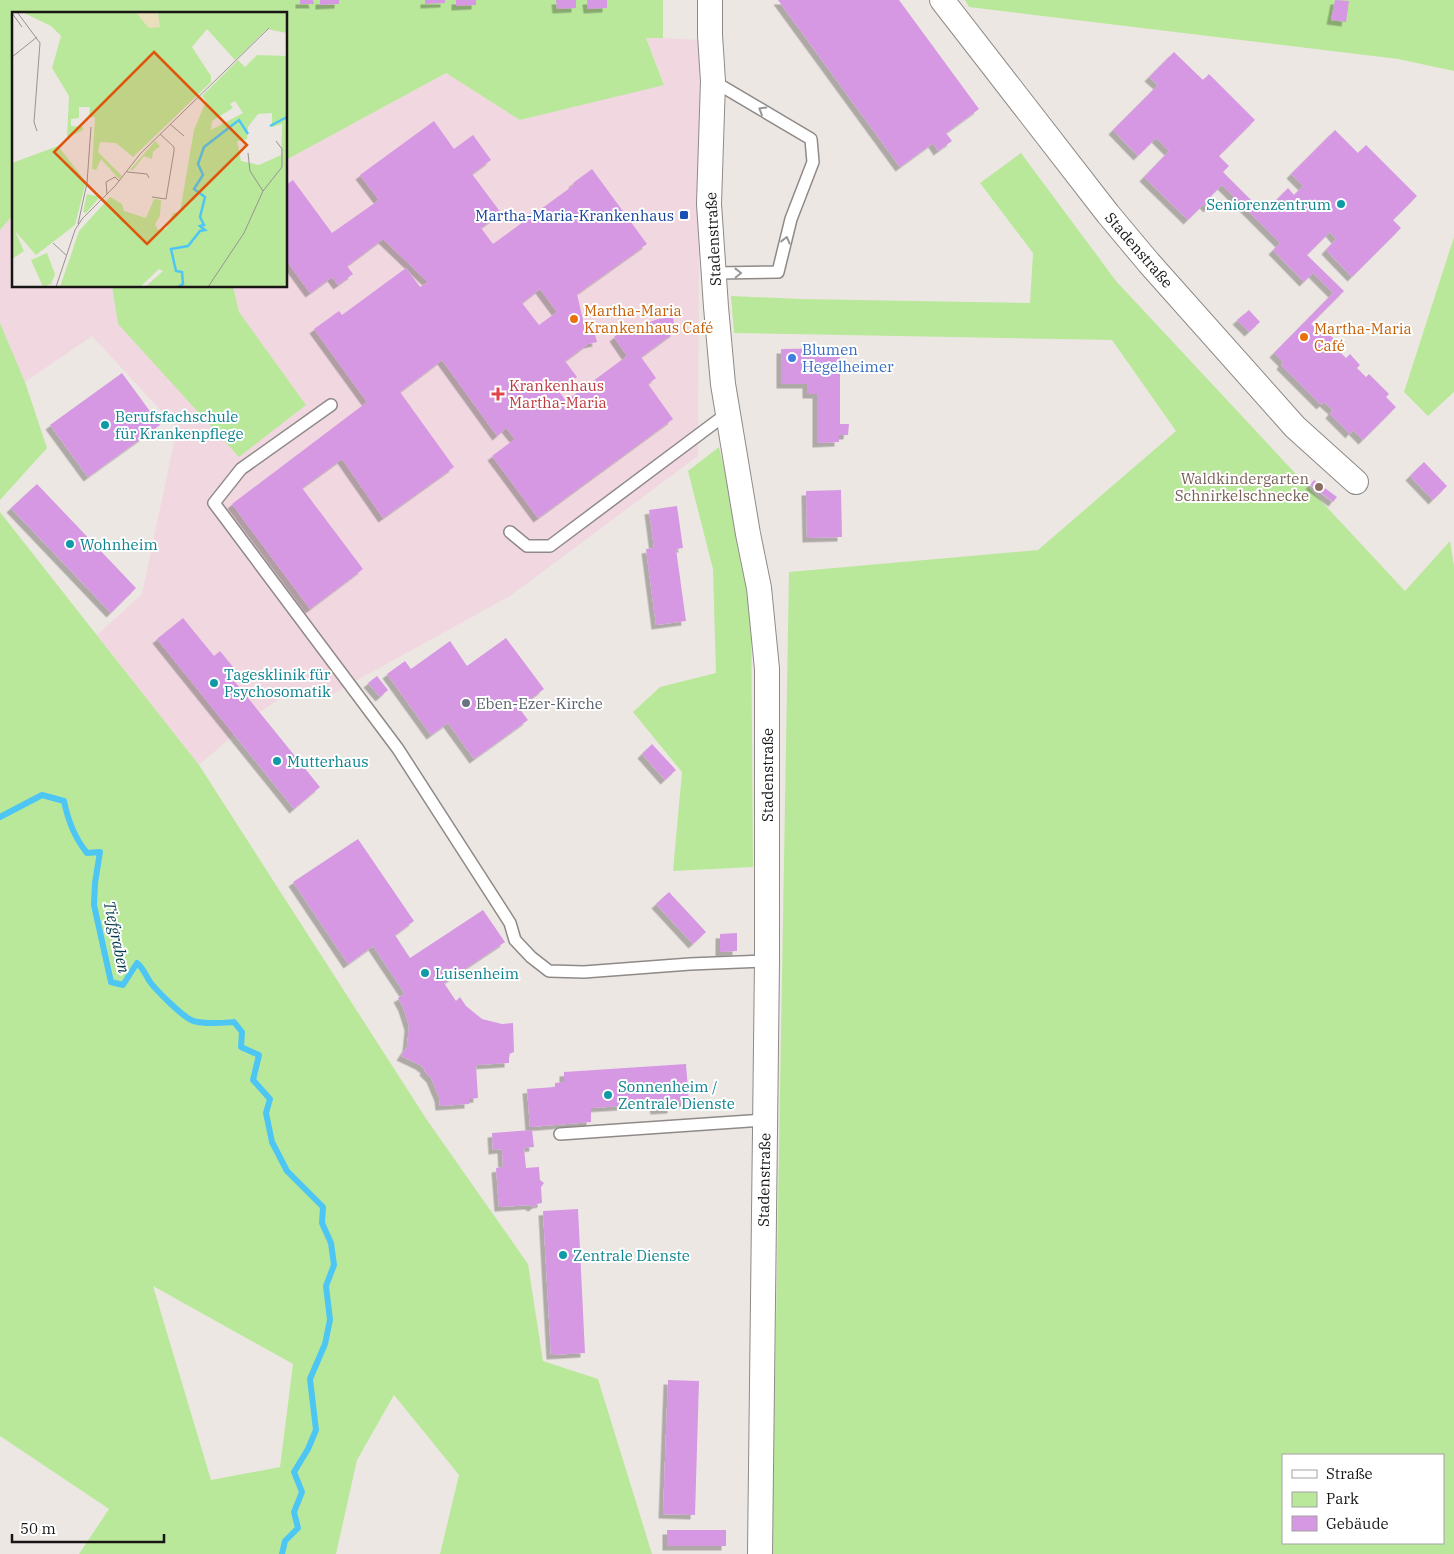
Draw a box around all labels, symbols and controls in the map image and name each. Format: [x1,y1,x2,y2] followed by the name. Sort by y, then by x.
[12,12,288,288] inset map
[758,106,767,116] one-way arrow
[701,192,725,286] street label: Stadenstraße
[1206,195,1331,214] place label: Seniorenzentrum
[1335,198,1347,210] marker: Seniorenzentrum
[475,206,674,225] place label: Martha-Maria-Krankenhaus
[1101,208,1177,292] street label: Stadenstraße
[678,209,690,221] marker: Martha-Maria-Krankenhaus
[780,236,790,244] one-way arrow
[735,267,743,278] one-way arrow
[584,301,713,337] place label: Martha-Maria Krankenhaus Café
[568,313,580,325] marker: Martha-Maria Krankenhaus Café
[1314,319,1412,355] place label: Martha-Maria Café
[1298,331,1310,343] marker: Martha-Maria Café
[802,340,894,376] place label: Blumen Hegelheimer
[786,352,798,364] marker: Blumen Hegelheimer
[509,376,607,412] place label: Krankenhaus Martha-Maria
[491,387,505,401] marker: Krankenhaus Martha-Maria
[115,407,243,443] place label: Berufsfachschule für Krankenpflege
[99,419,111,431] marker: Berufsfachschule für Krankenpflege
[1175,469,1309,505] place label: Waldkindergarten Schnirkelschnecke
[1313,481,1325,493] marker: Waldkindergarten Schnirkelschnecke
[80,535,158,554] place label: Wohnheim
[64,538,76,550] marker: Wohnheim
[224,665,331,701] place label: Tagesklinik für Psychosomatik
[208,677,220,689] marker: Tagesklinik für Psychosomatik
[476,694,603,713] place label: Eben-Ezer-Kirche
[460,697,472,709] marker: Eben-Ezer-Kirche
[758,728,777,822] street label: Stadenstraße
[287,752,369,771] place label: Mutterhaus
[271,755,283,767] marker: Mutterhaus
[100,899,134,975] water label: Tiefgraben
[435,964,519,983] place label: Luisenheim
[419,967,431,979] marker: Luisenheim
[618,1077,735,1113] place label: Sonnenheim / Zentrale Dienste
[602,1089,614,1101] marker: Sonnenheim / Zentrale Dienste
[754,1133,774,1227] street label: Stadenstraße
[573,1246,690,1265] place label: Zentrale Dienste
[557,1249,569,1261] marker: Zentrale Dienste
[1282,1454,1444,1544] legend
[1326,1464,1373,1483] text: Straße
[1326,1489,1359,1508] text: Park
[12,1512,165,1544] scale bar
[1326,1514,1389,1533] text: Gebäude
[20,1519,56,1538] text: 50 m

